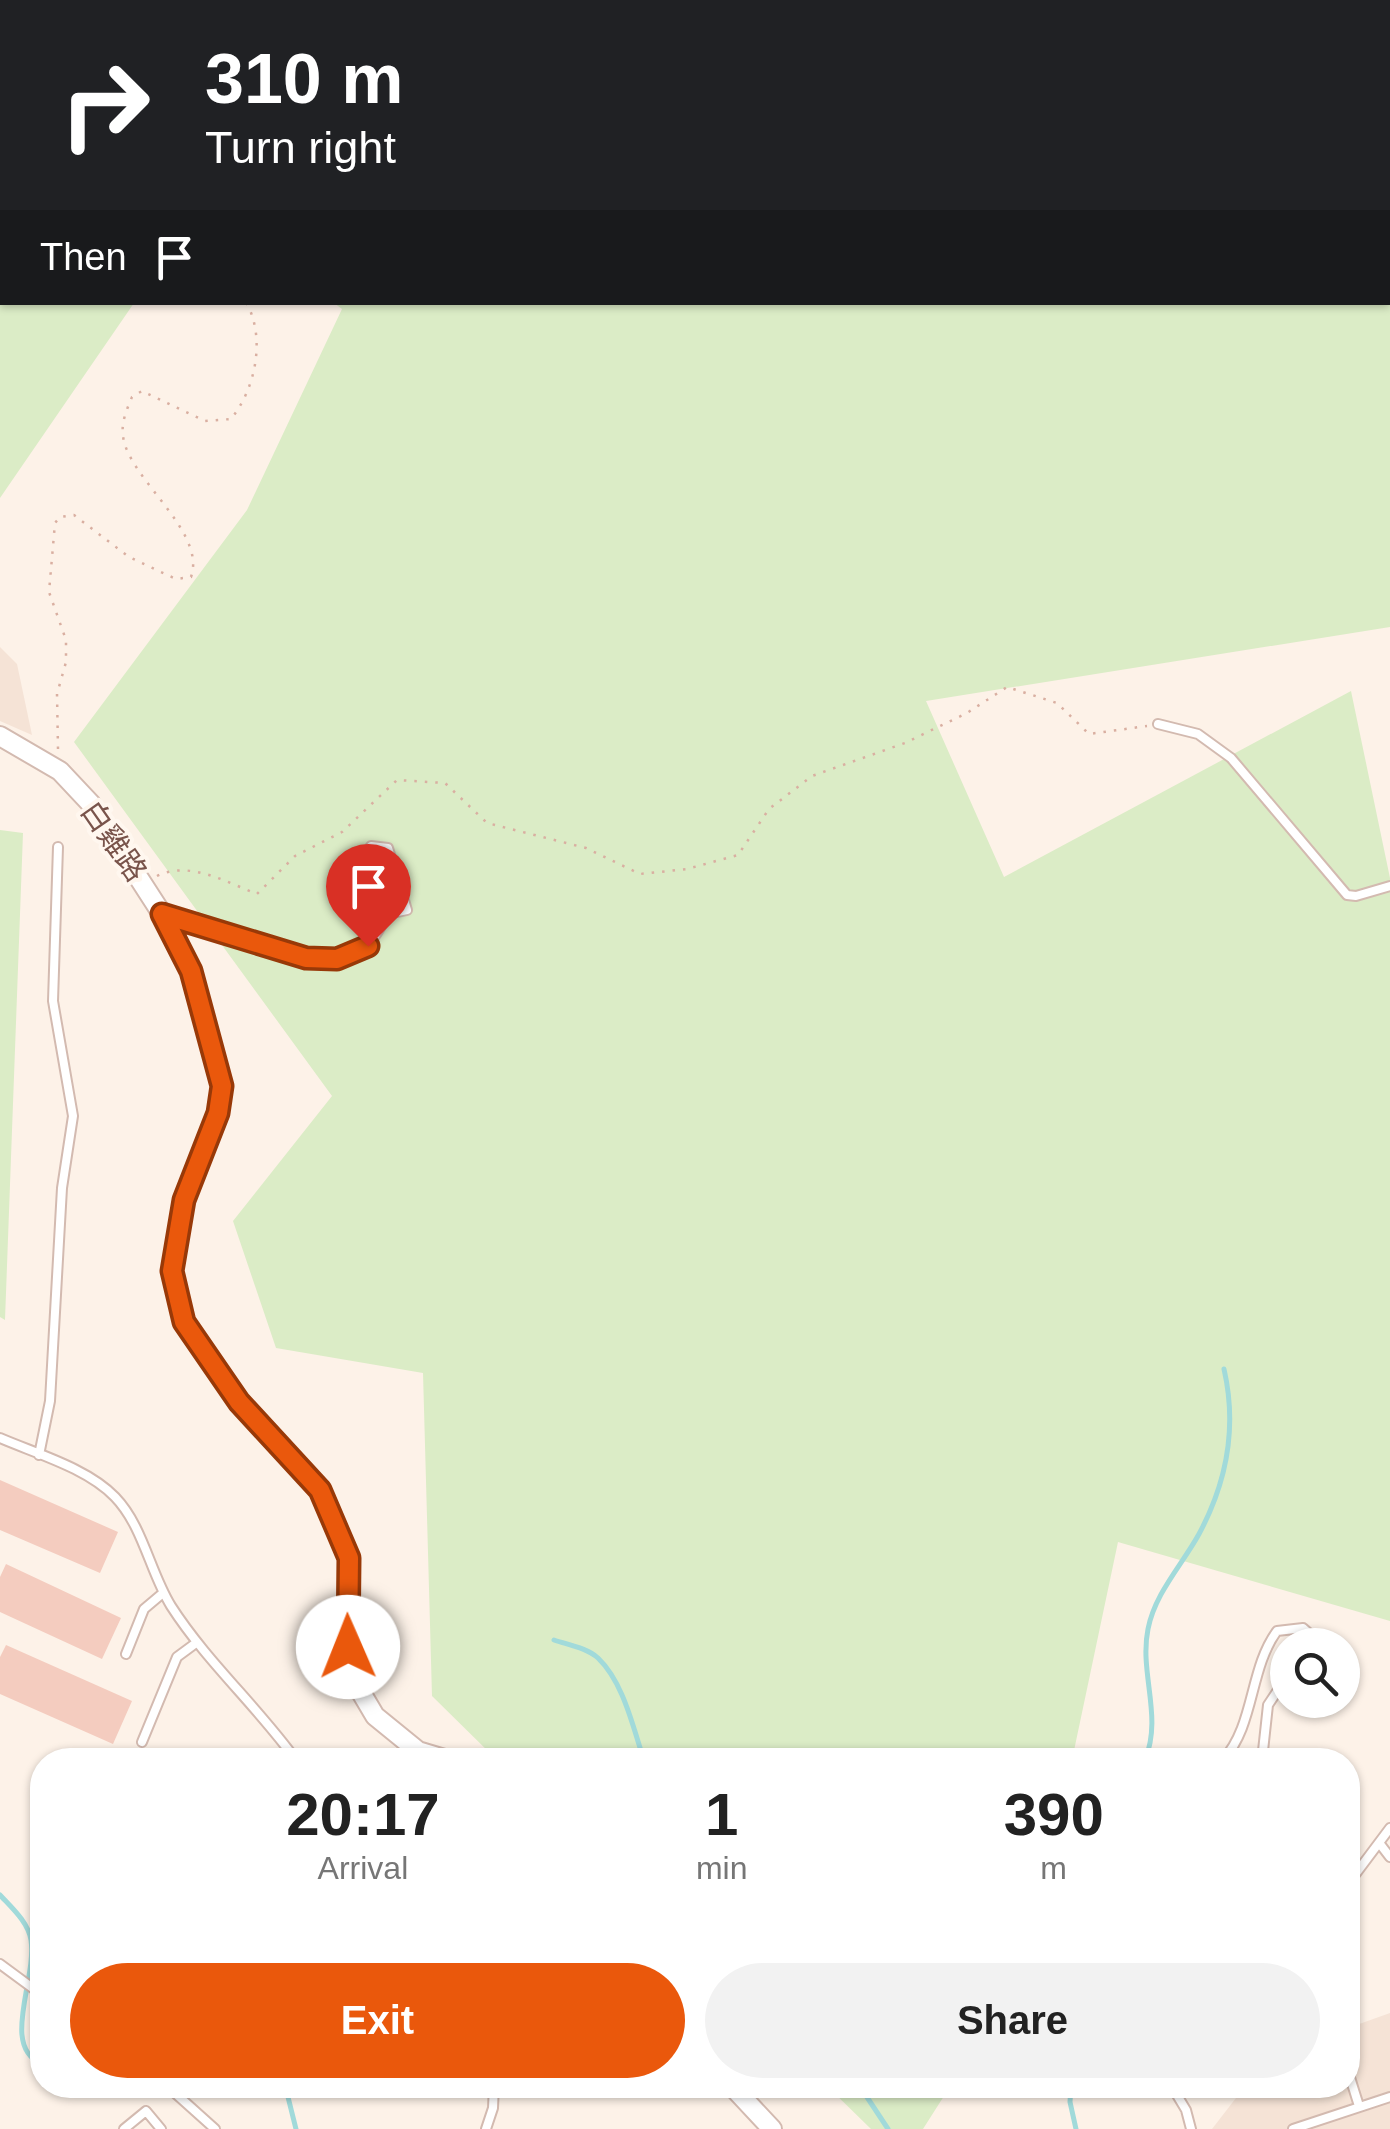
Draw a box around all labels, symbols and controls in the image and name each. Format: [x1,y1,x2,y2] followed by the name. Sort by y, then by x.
[40,40,170,170] icon: right
[205,40,403,118] text: 310 m
[205,122,396,173] text: Turn right
[147,230,202,285] icon: arrive
[40,236,127,278] text: Then
[75,795,153,887] street label: 白雞路
[326,844,411,947] pin
[341,859,396,914] icon: arrive
[296,1595,400,1699] position arrow
[1270,1628,1360,1718] map controls
[1270,1628,1360,1718] button: search
[286,1781,440,1848] text: 20:17
[705,1781,738,1848] text: 1
[1004,1781,1104,1848] text: 390
[318,1850,408,1886] text: Arrival
[696,1850,747,1886] text: min
[1040,1850,1067,1886] text: m
[70,1963,685,2078] button: Exit
[705,1963,1320,2078] button: Share

